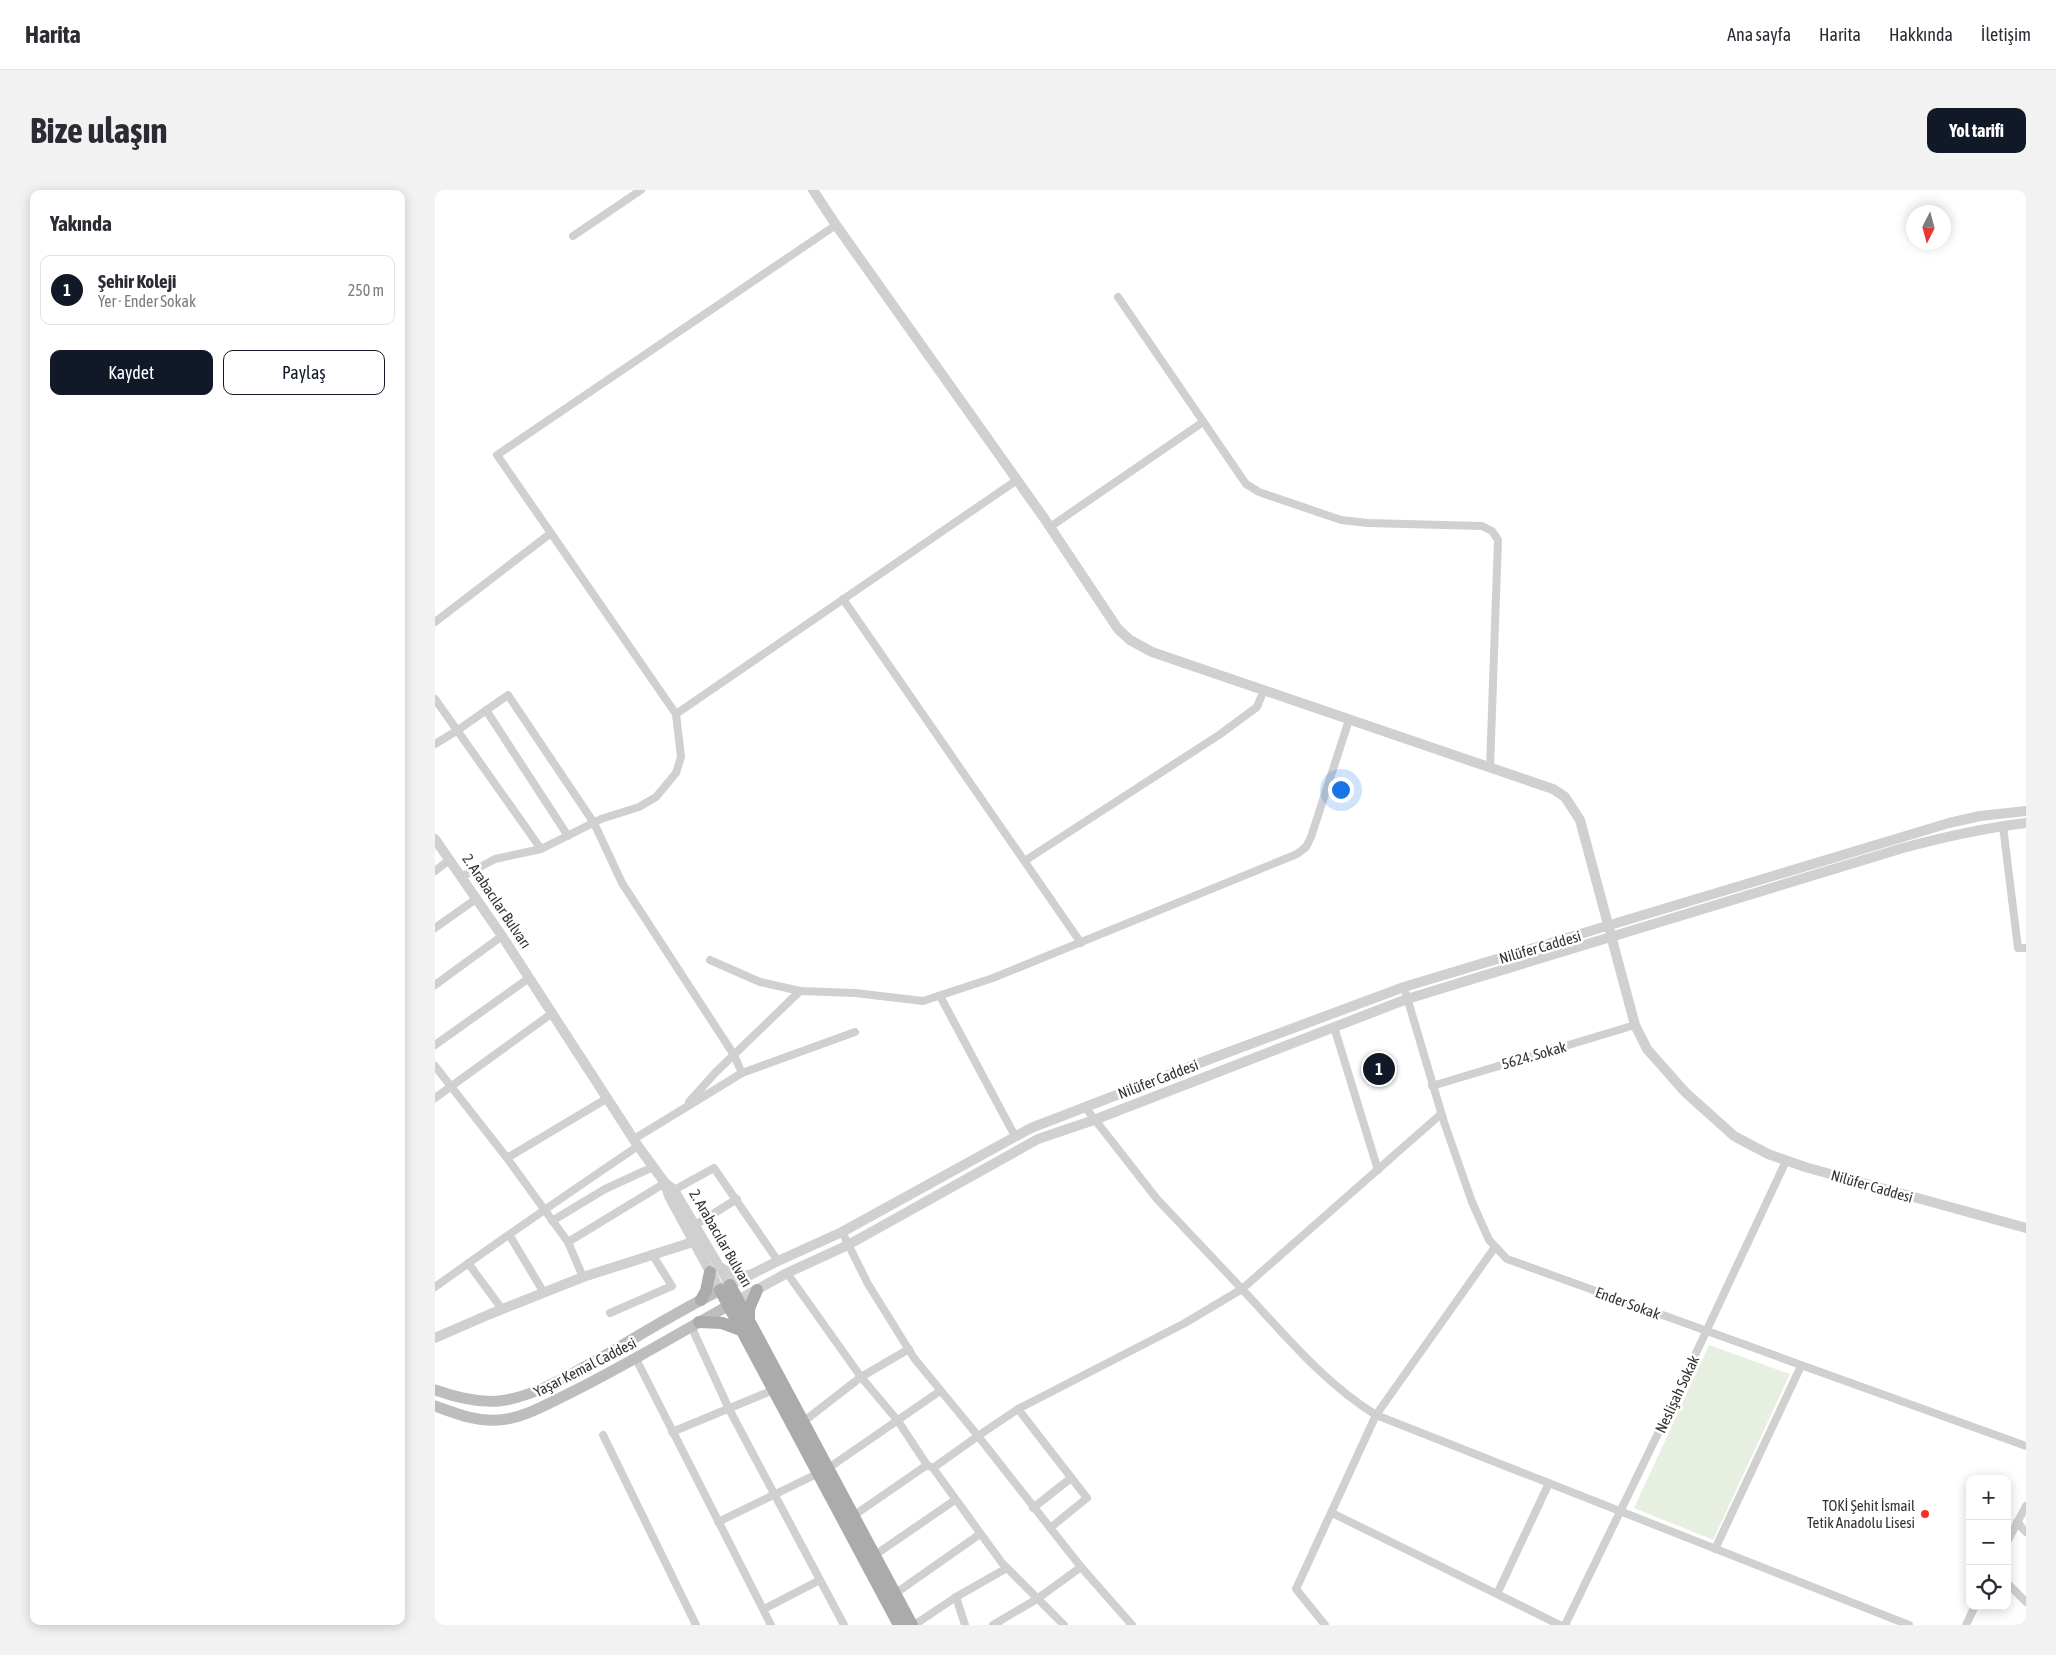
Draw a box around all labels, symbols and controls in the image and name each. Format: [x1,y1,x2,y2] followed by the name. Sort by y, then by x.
[25,21,81,48] text: Harita
[1727,24,1791,45] text: Ana sayfa
[1819,24,1861,45] text: Harita
[1889,24,1953,45] text: Hakkında
[1981,24,2031,45] text: İletişim
[1927,108,2026,153] button: Yol tarifi
[30,110,167,150] text: Bize ulaşın
[1906,205,1951,250] north arrow
[50,211,112,235] text: Yakında
[98,270,176,292] text: Şehir Koleji
[63,281,71,299] text: 1
[348,281,384,299] text: 250 m
[98,292,196,310] text: Yer · Ender Sokak
[50,350,213,395] button: Kaydet
[223,350,385,395] button: Paylaş
[1328,777,1354,803] your location
[459,851,535,951] street label: 2. Arabacılar Bulvarı
[1497,927,1583,967] street label: Nilüfer Caddesi
[1500,1038,1569,1072] street label: 5624. Sokak
[1363,1050,1395,1088] pin: 1
[1116,1056,1200,1102] street label: Nilüfer Caddesi
[1829,1166,1915,1206] street label: Nilüfer Caddesi
[686,1186,756,1290] street label: 2. Arabacılar Bulvarı
[1593,1283,1663,1323] street label: Ender Sokak
[531,1334,639,1400] street label: Yaşar Kemal Caddesi
[1652,1352,1703,1435] street label: Neslişah Sokak
[1966,1475,2011,1610] map controls
[1966,1475,2011,1520] button: +
[1807,1497,1915,1531] place label: TOKİ Şehit İsmail Tetik Anadolu Lisesi
[1919,1508,1931,1520] marker: TOKİ Şehit İsmail Tetik Anadolu Lisesi
[1966,1520,2011,1565] button: −
[1966,1565,2011,1610] button: locate

